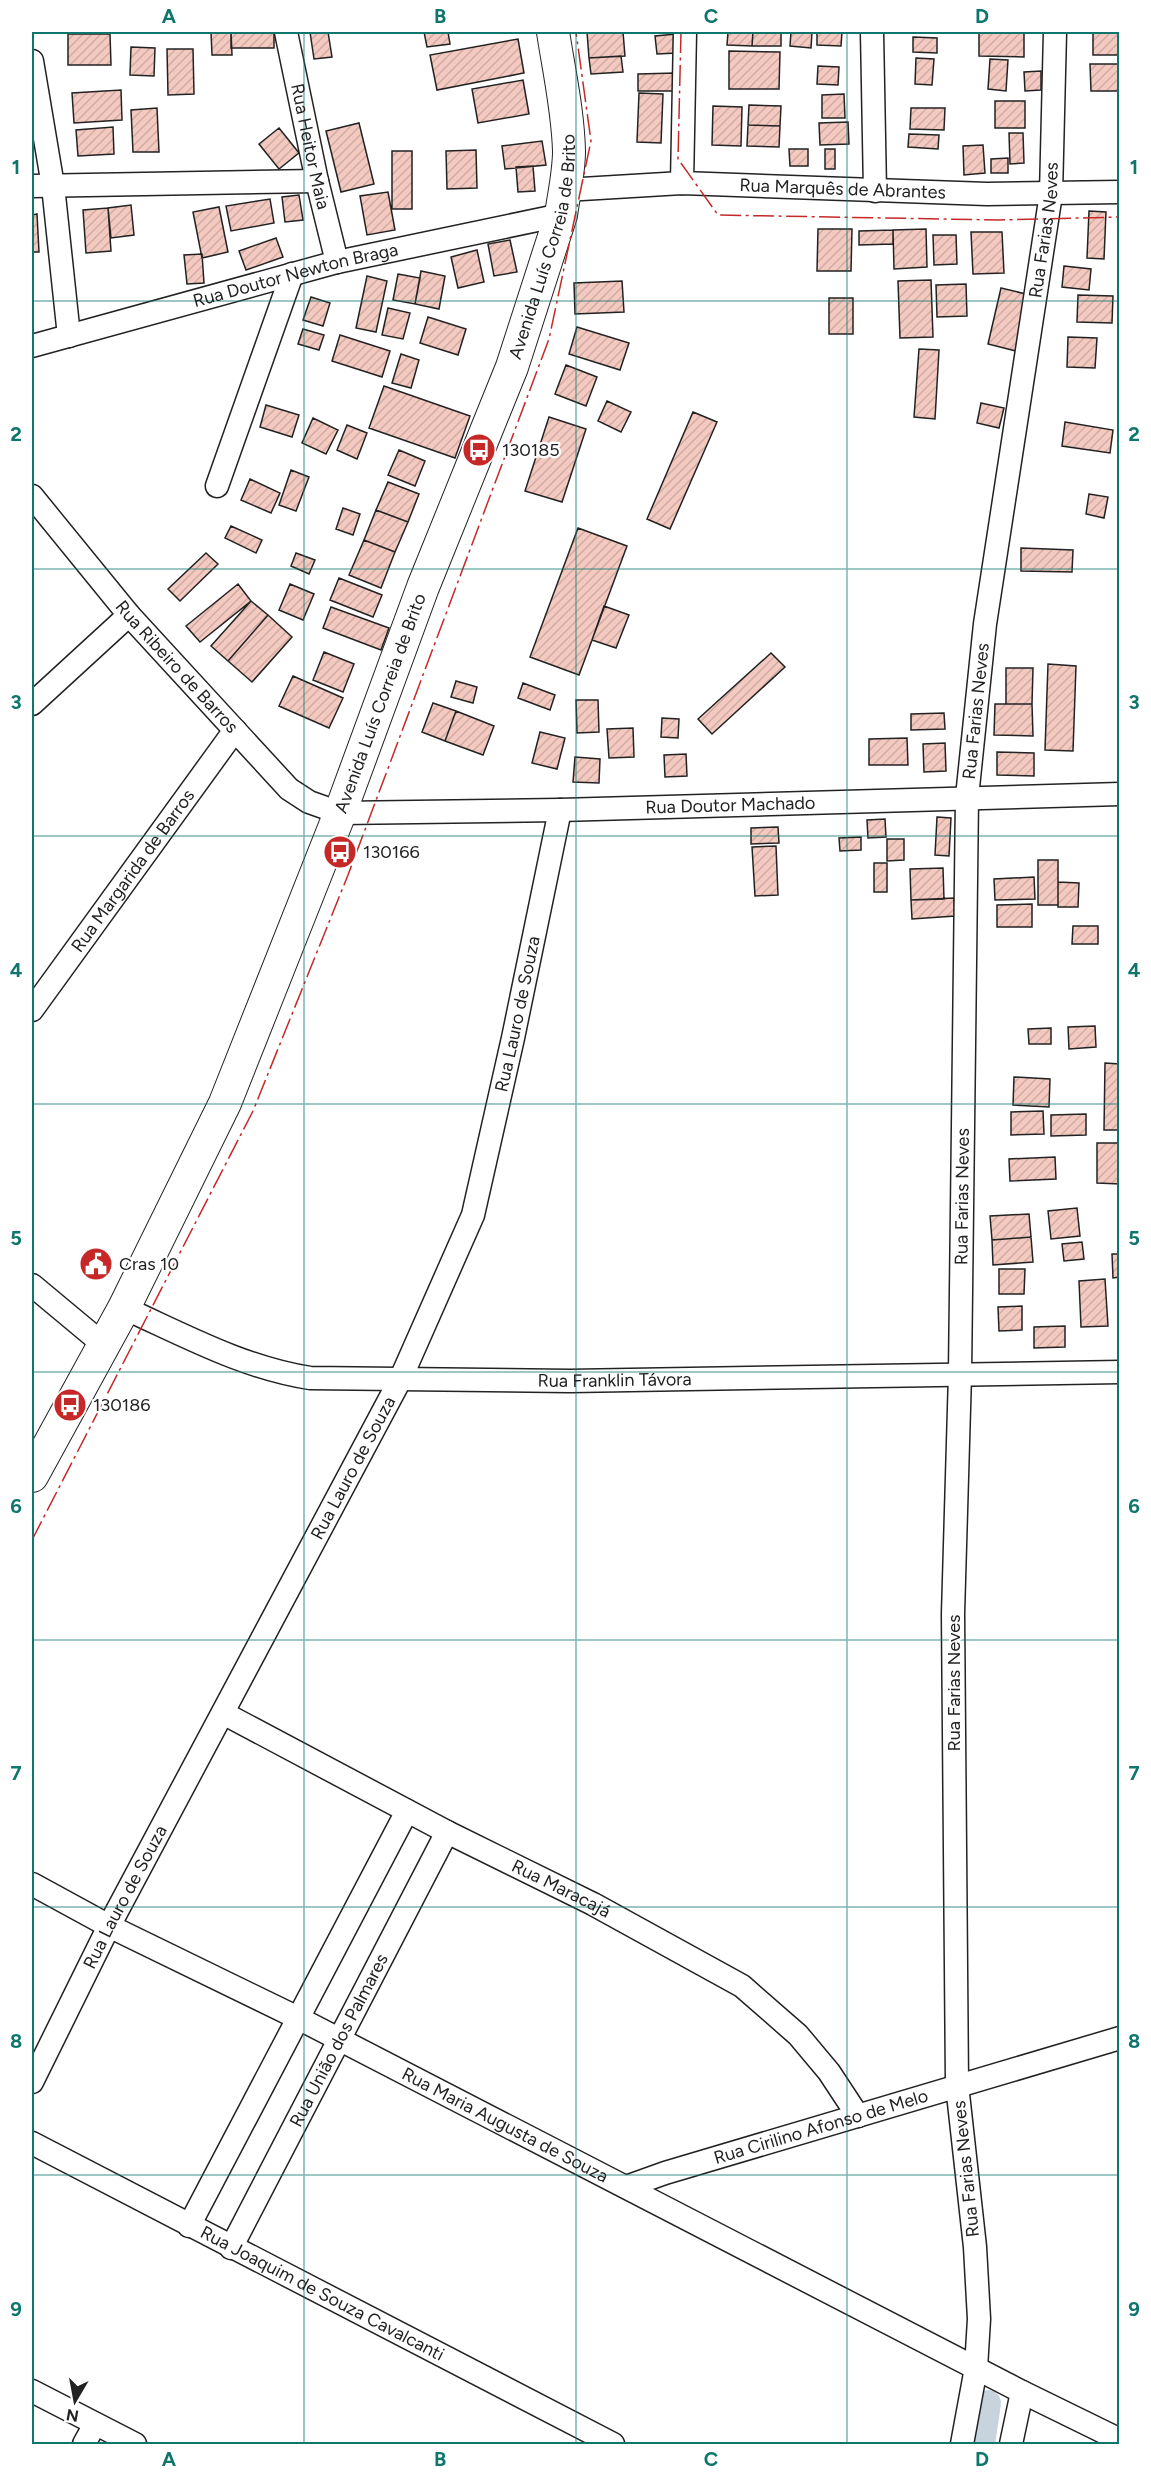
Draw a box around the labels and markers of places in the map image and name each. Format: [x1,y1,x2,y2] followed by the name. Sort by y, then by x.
[461,432,497,468] bus stop icon: 130185
[502,439,560,461] place label: 130185
[322,834,358,870] bus stop icon: 130166
[363,841,420,863] place label: 130166
[78,1246,114,1282] public building icon: Cras 10
[119,1253,179,1275] place label: Cras 10
[52,1387,88,1423] bus stop icon: 130186
[93,1394,150,1416] place label: 130186

